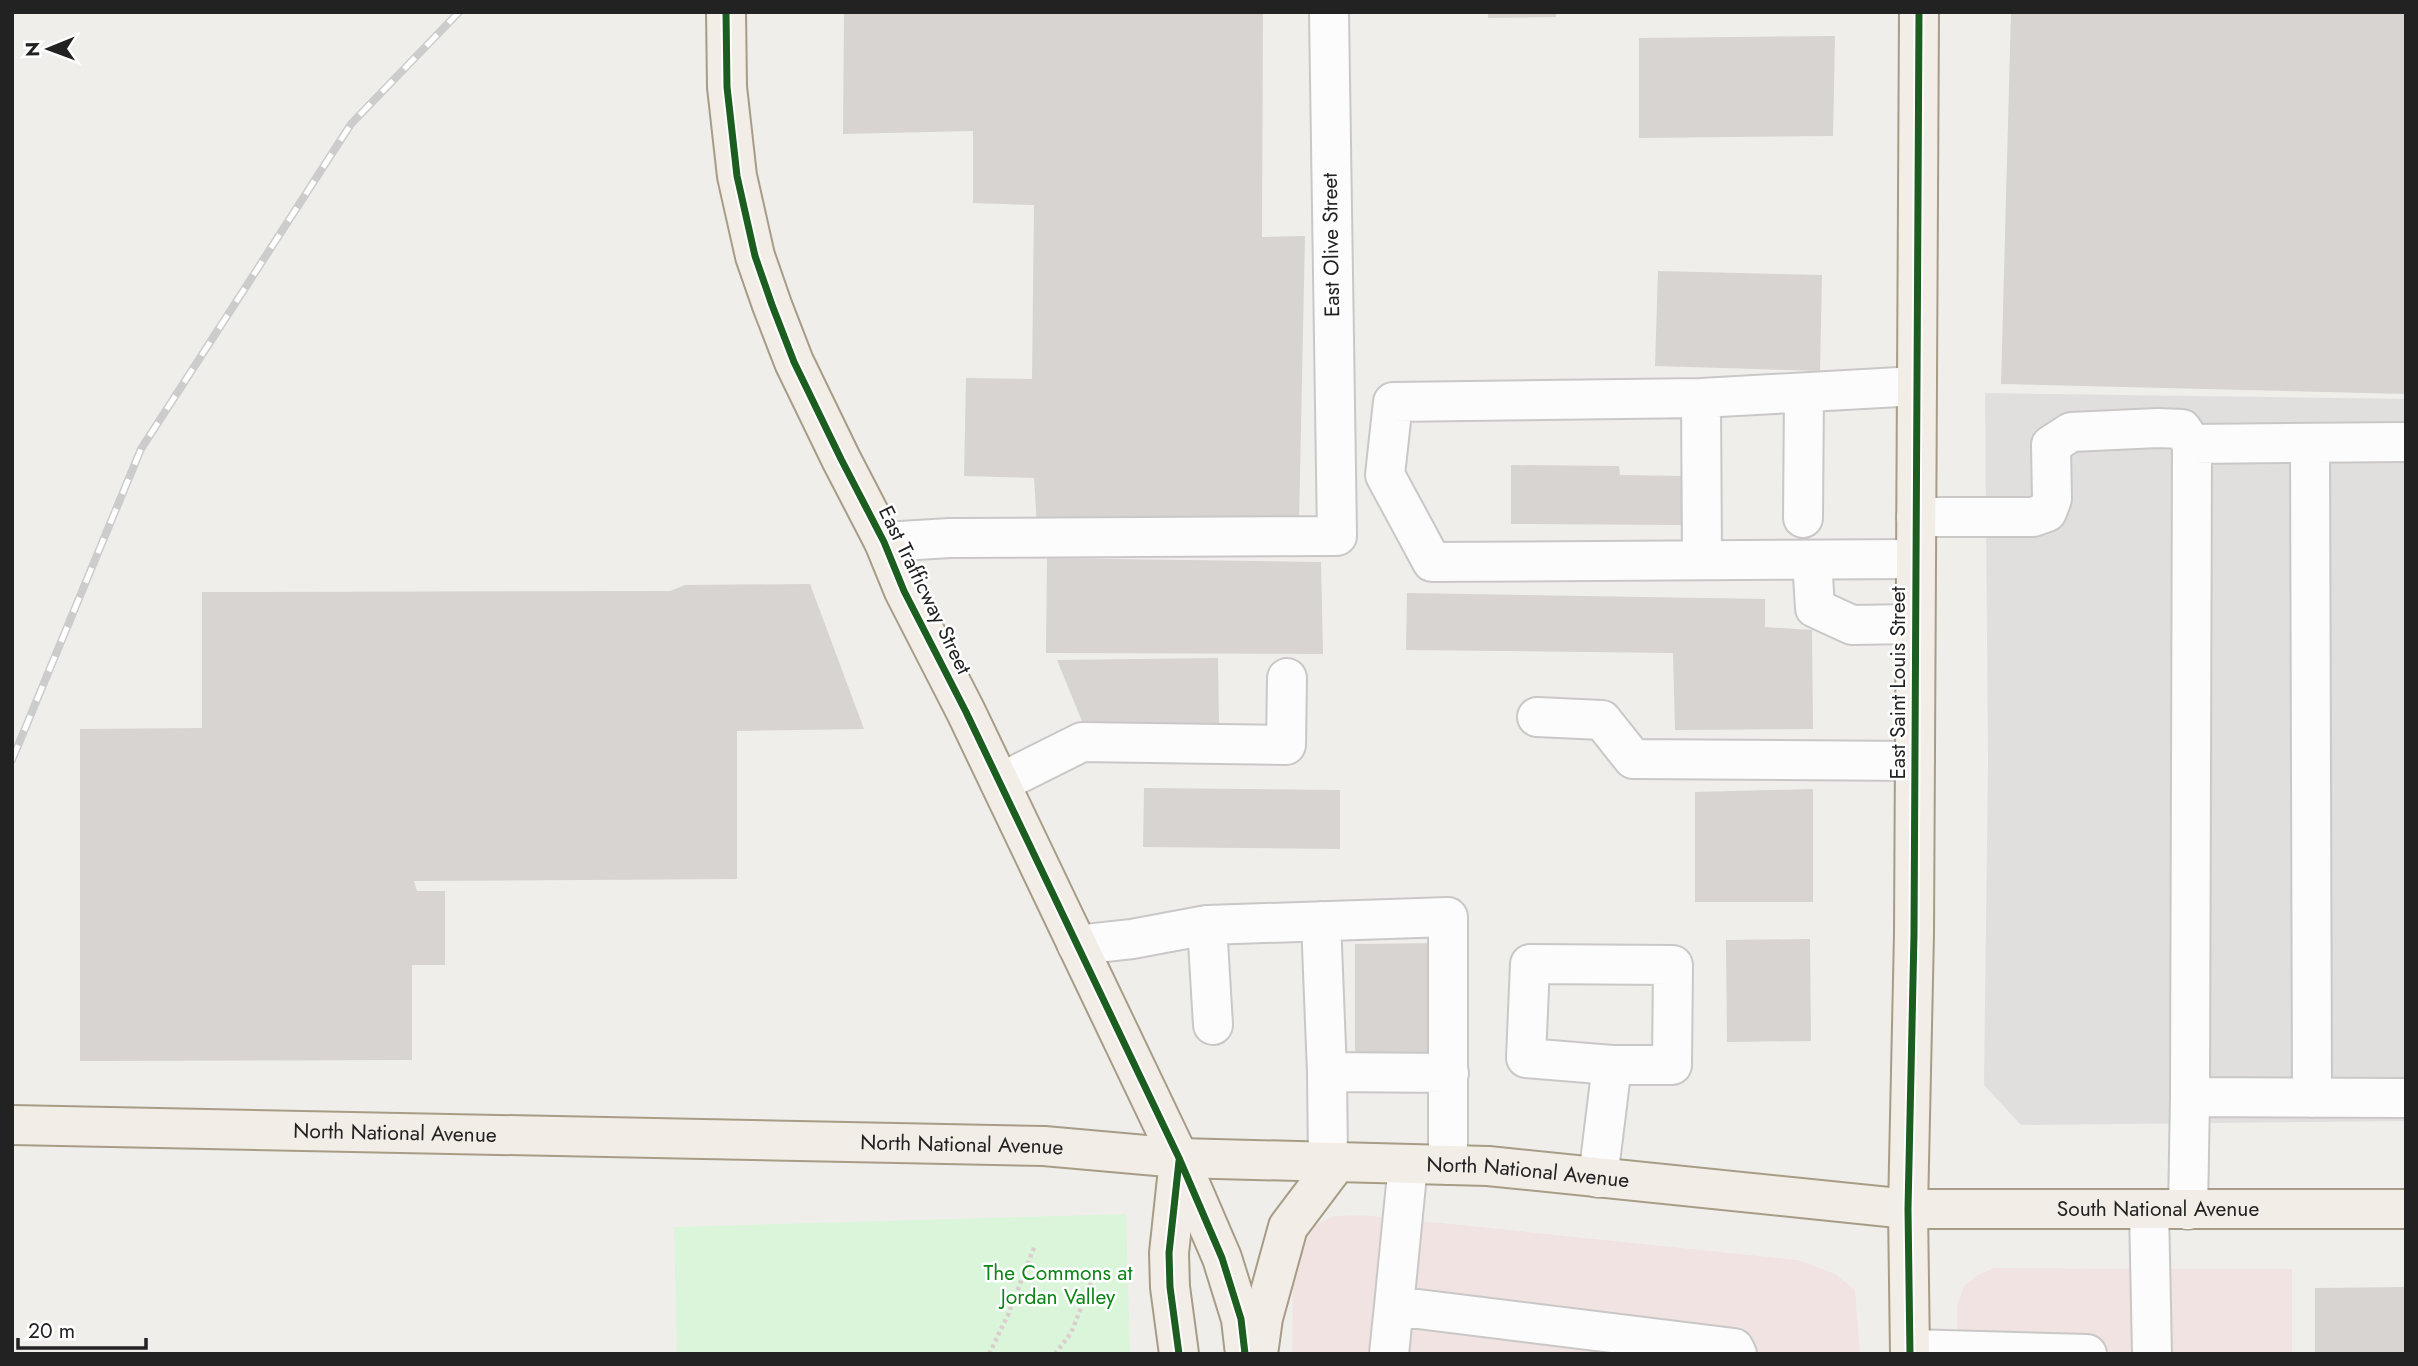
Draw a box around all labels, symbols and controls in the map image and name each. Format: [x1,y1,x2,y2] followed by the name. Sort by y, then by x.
[14,14,84,84] north arrow
[19,42,46,57] text: N
[1315,173,1347,317] street label: East Olive Street
[871,501,979,679] street label: East Trafficway Street
[1883,586,1913,780] street label: East Saint Louis Street
[293,1116,497,1150] street label: North National Avenue
[860,1127,1065,1163] street label: North National Avenue
[1426,1149,1631,1195] street label: North National Avenue
[2057,1194,2259,1224] street label: South National Avenue
[984,1258,1132,1312] park label: The Commons at Jordan Valley
[18,1306,145,1350] scale bar
[28,1316,75,1346] text: 20 m

